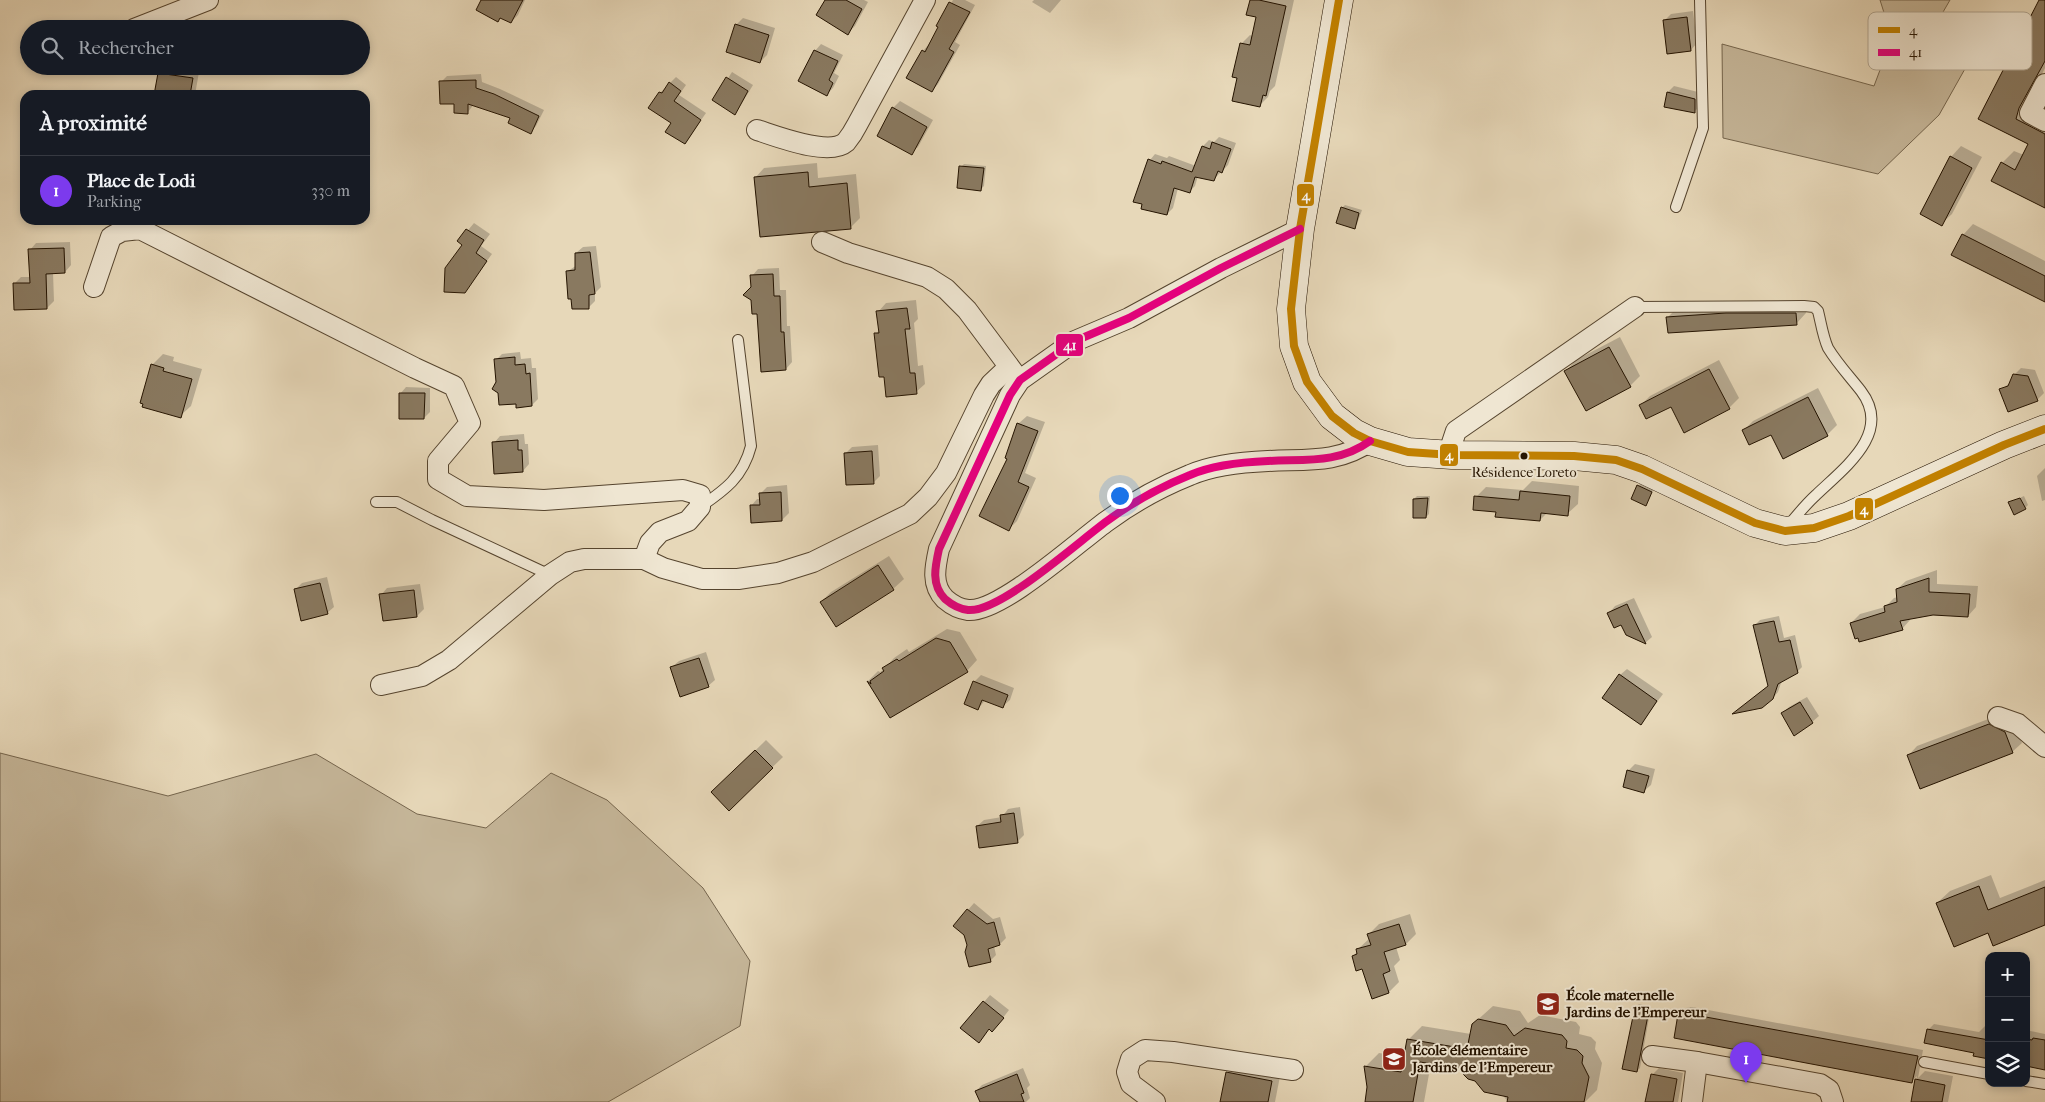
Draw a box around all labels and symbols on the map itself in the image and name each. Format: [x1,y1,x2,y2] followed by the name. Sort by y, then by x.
[1868,12,2032,70] legend
[1909,22,1918,39] text: 4
[1909,44,1922,61] text: 41
[1296,183,1315,207] line badge: 4
[1301,187,1311,204] text: 4
[1055,333,1084,357] line badge: 41
[1062,337,1077,354] text: 41
[1439,443,1459,467] line badge: 4
[1444,447,1454,464] text: 4
[1519,451,1529,461] marker: Résidence Loreto
[1471,464,1577,481] place label: Résidence Loreto
[1107,483,1133,509] your location
[1854,497,1874,521] line badge: 4
[1859,501,1869,518] text: 4
[1564,986,1707,1021] place label: École maternelle Jardins de l'Empereur
[1535,991,1561,1017] school or university icon: École maternelle Jardins de l'Empereur
[1410,1041,1553,1076] place label: École élémentaire Jardins de l'Empereur
[1730,1042,1762,1083] pin: 1
[1381,1046,1407,1072] school or university icon: École élémentaire Jardins de l'Empereur

